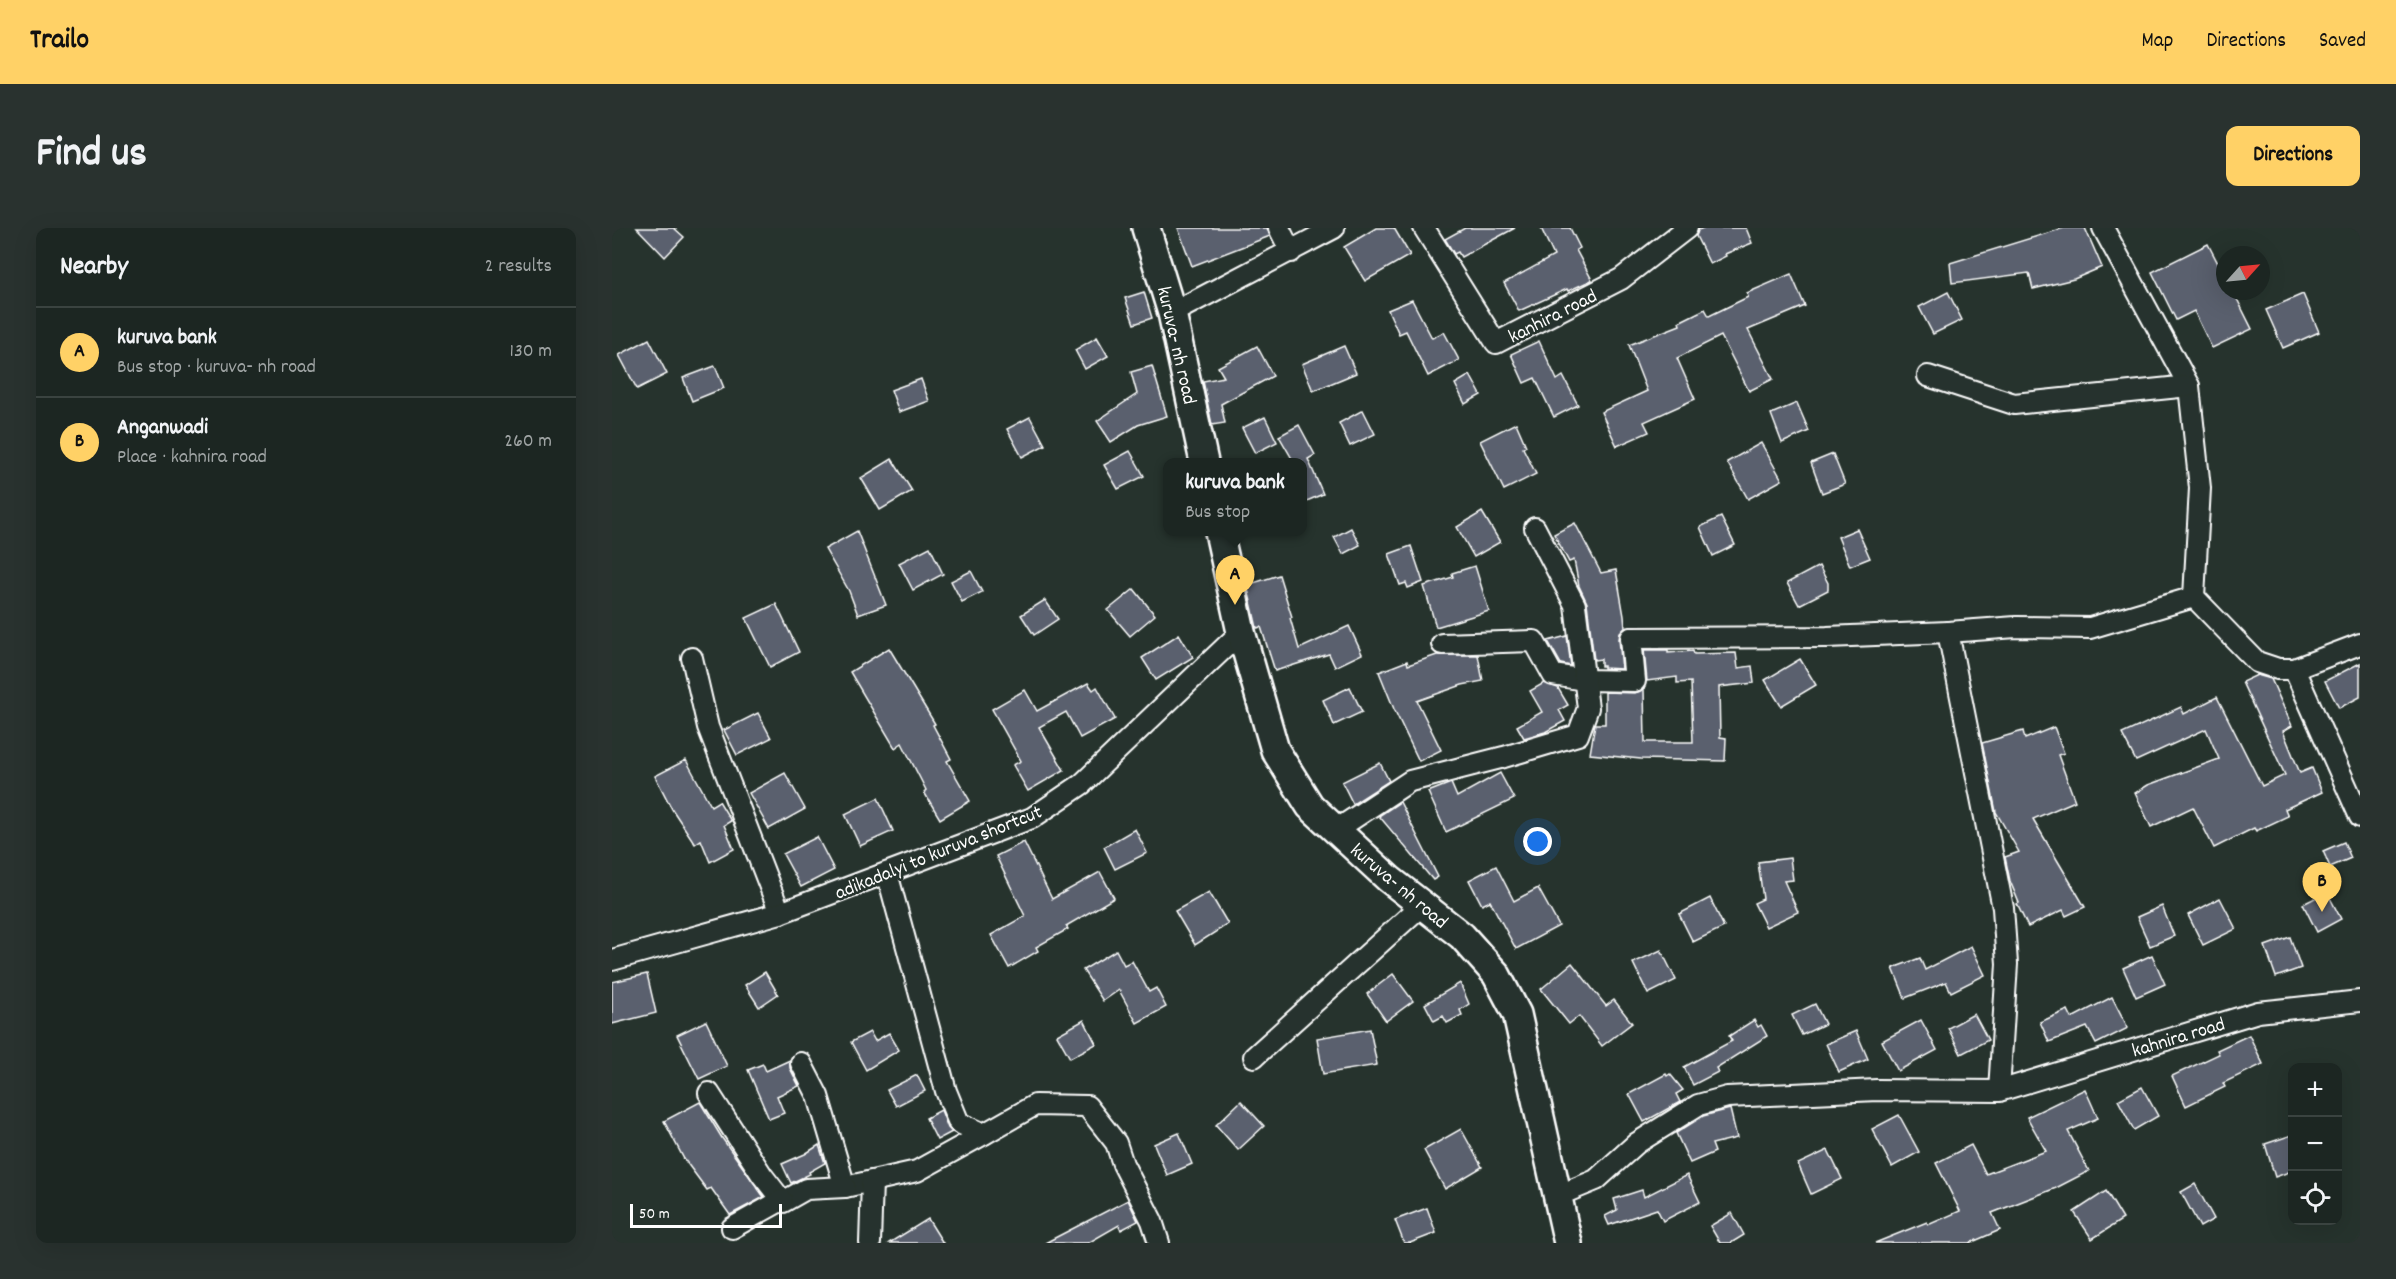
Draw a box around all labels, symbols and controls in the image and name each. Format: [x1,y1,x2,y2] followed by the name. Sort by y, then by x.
[30,22,89,62] text: Trailo
[2142,27,2173,57] text: Map
[2206,27,2286,57] text: Directions
[2319,27,2366,57] text: Saved
[36,126,147,186] text: Find us
[2226,126,2360,186] button: Directions
[2216,246,2270,300] north arrow
[60,249,128,286] text: Nearby
[485,253,552,281] text: 2 results
[1504,283,1603,352] street label: kanhira road
[1148,284,1202,407] street label: kuruva- nh road
[117,323,217,354] text: kuruva bank
[74,338,85,366] text: A
[510,338,552,366] text: 130 m
[117,354,316,382] text: Bus stop · kuruva- nh road
[117,413,208,444] text: Anganwadi
[75,428,84,456] text: B
[504,428,552,456] text: 260 m
[117,444,267,472] text: Place · kahnira road
[1163,458,1307,536] popup
[1185,468,1285,499] text: kuruva bank
[1185,499,1250,527] text: Bus stop
[1216,556,1254,605] pin: A
[831,799,1047,908] street label: adikadalyi to kuruva shortcut
[1523,827,1552,856] your location
[1343,838,1453,937] street label: kuruva- nh road
[2302,862,2342,912] pin: B
[2129,1011,2229,1066] street label: kahnira road
[2288,1063,2342,1225] map controls
[2288,1063,2342,1117] button: +
[2288,1117,2342,1171] button: −
[2288,1171,2342,1225] button: locate
[630,1201,782,1228] scale bar
[639,1203,670,1226] text: 50 m

